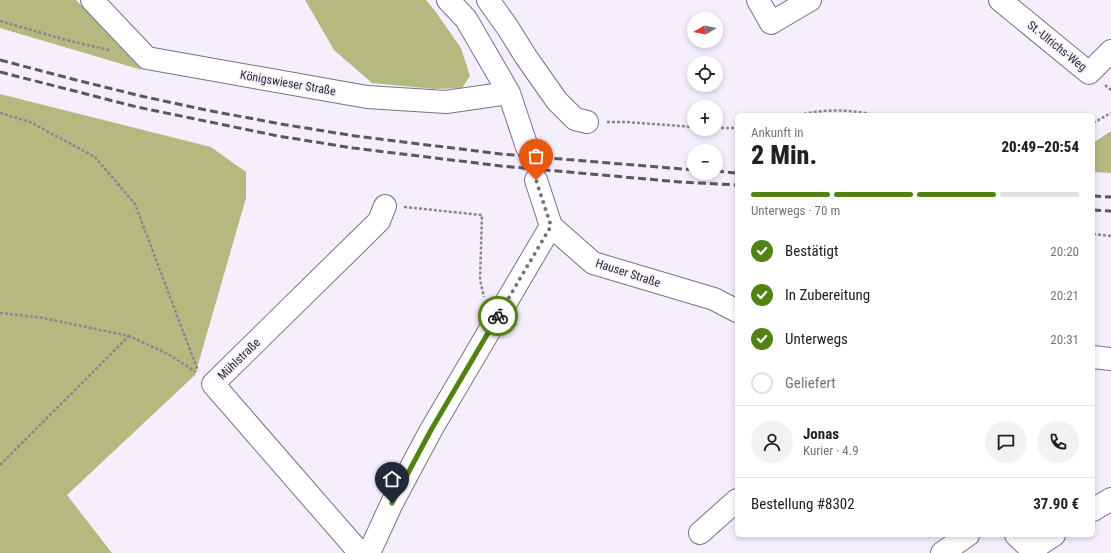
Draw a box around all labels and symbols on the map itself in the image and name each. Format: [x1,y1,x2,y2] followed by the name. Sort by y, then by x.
[687,12,723,48] north arrow
[1025,18,1089,74] street label: St.-Ulrichs-Weg
[239,68,337,98] street label: Königswieser Straße
[519,139,553,180] pin
[594,256,663,290] street label: Hauser Straße
[478,296,518,336] courier
[215,335,263,383] street label: Mühlstraße
[375,462,409,503] pin

